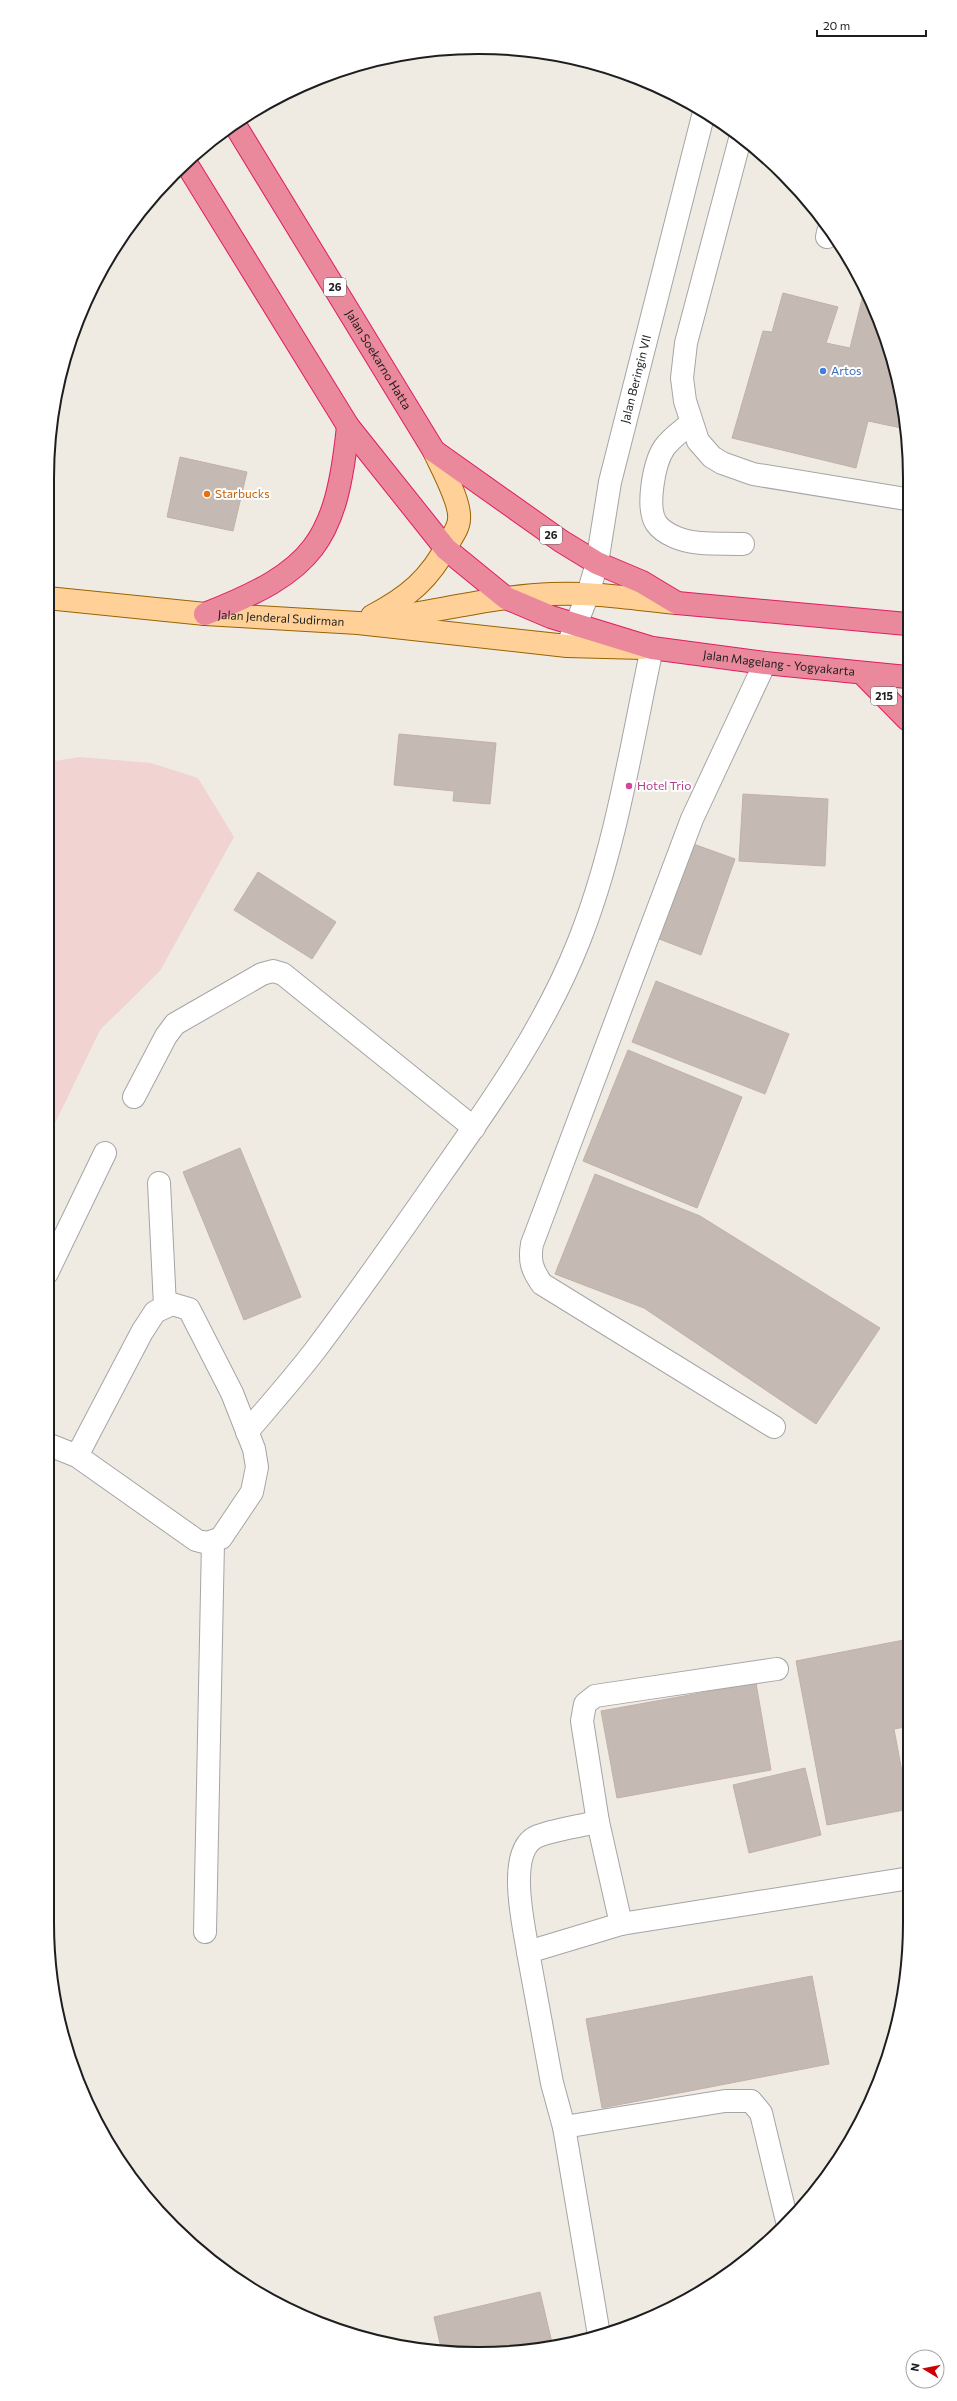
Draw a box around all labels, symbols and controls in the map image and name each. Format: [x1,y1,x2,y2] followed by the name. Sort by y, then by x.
[817,12,926,38] scale bar
[823,18,850,32] text: 20 m
[324,278,346,296] road number: 26
[343,307,415,412] street label: Jalan Soekarno Hatta
[617,333,653,425] street label: Jalan Beringin VII
[831,363,861,377] place label: Artos
[818,366,828,376] marker: Artos
[215,486,270,500] place label: Starbucks
[202,489,212,499] marker: Starbucks
[540,526,562,544] road number: 26
[217,607,345,628] street label: Jalan Jenderal Sudirman
[702,647,856,678] street label: Jalan Magelang - Yogyakarta
[871,687,897,705] road number: 215
[637,778,691,792] place label: Hotel Trio
[624,781,634,791] marker: Hotel Trio
[905,2349,945,2389] north arrow
[908,2362,922,2372] text: N

